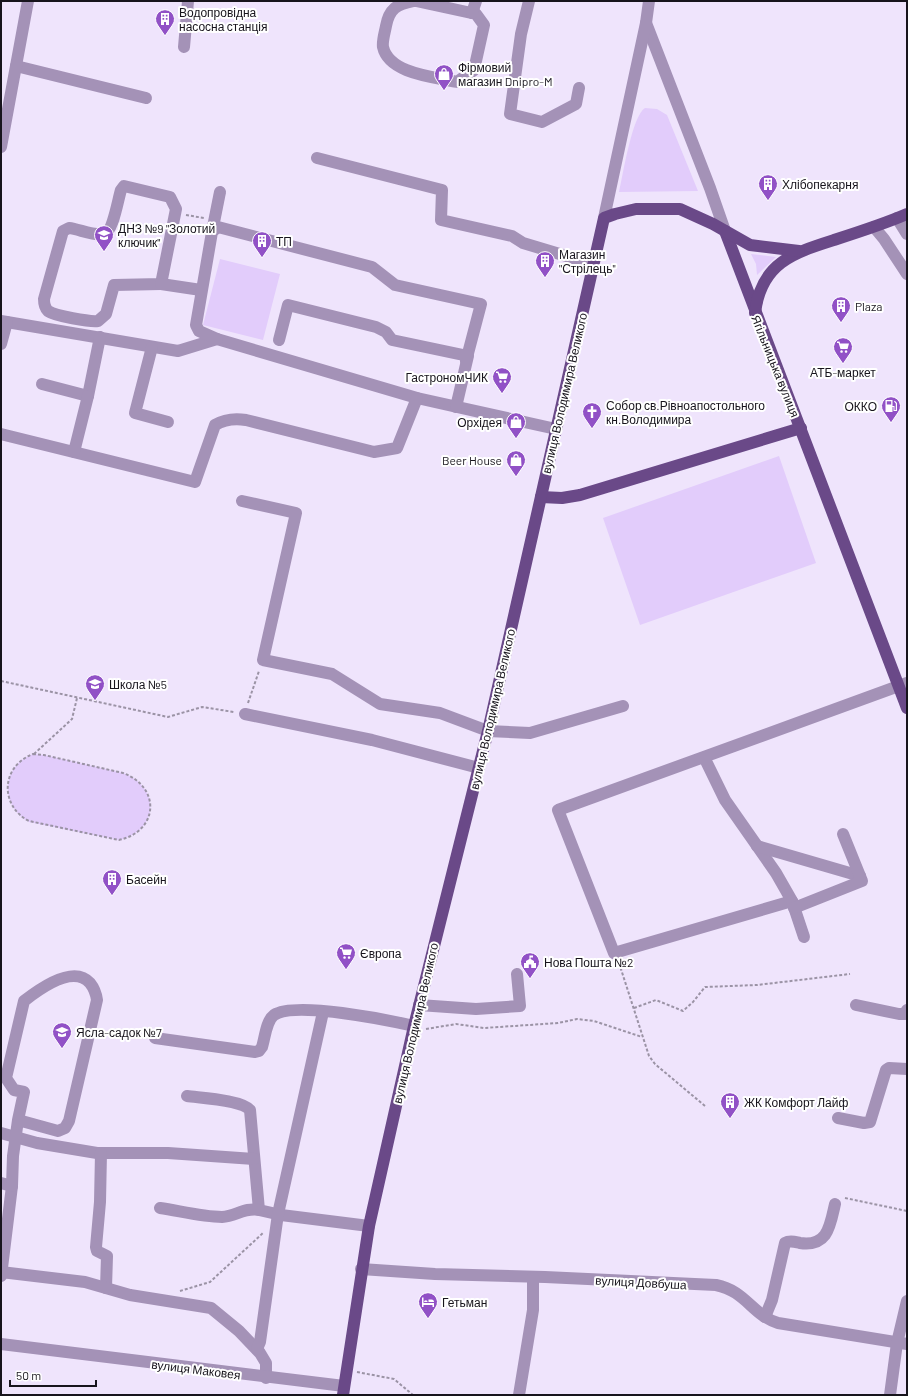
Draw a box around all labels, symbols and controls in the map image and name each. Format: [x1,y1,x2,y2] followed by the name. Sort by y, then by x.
[179,5,268,34] place label: Водопровідна насосна станція
[154,8,176,36] building icon: Водопровідна насосна станція
[458,60,553,88] place label: Фірмовий магазин Dnipro-M
[433,63,455,91] shop icon: Фірмовий магазин Dnipro-M
[757,173,779,201] building icon: Хлібопекарня
[782,177,858,192] place label: Хлібопекарня
[118,221,215,249] place label: ДНЗ №9 "Золотий ключик"
[93,224,115,252] school or university icon: ДНЗ №9 "Золотий ключик"
[251,230,273,258] building icon: ТП
[276,234,292,248] place label: ТП
[559,247,616,276] place label: Магазин "Стрілець"
[534,250,556,278] building icon: Магазин "Стрілець"
[830,295,852,323] building icon: Plaza
[855,299,882,313] place label: Plaza
[539,311,590,475] street label: вулиця Володимира Великого
[748,313,803,419] street label: Ягільницька вулиця
[832,336,854,364] supermarket icon: АТБ-маркет
[810,365,876,380] place label: АТБ-маркет
[491,366,513,394] supermarket icon: ГастрономЧИК
[405,370,488,385] place label: ГастрономЧИК
[880,395,902,423] fuel station icon: ОККО
[606,398,765,427] place label: Собор св.Рівноапостольного кн.Володимира
[844,399,877,413] place label: ОККО
[581,401,603,429] church icon: Собор св.Рівноапостольного кн.Володимира
[505,411,527,439] shop icon: Орхідея
[457,415,502,430] place label: Орхідея
[505,449,527,477] shop icon: Beer House
[442,453,502,467] place label: Beer House
[467,627,518,791] street label: вулиця Володимира Великого
[84,673,106,701] school or university icon: Школа №5
[109,677,167,691] place label: Школа №5
[101,868,123,896] building icon: Басейн
[126,872,167,886] place label: Басейн
[390,941,441,1105] street label: вулиця Володимира Великого
[335,942,357,970] supermarket icon: Європа
[360,946,402,961] place label: Європа
[519,951,541,979] public building icon: Нова Пошта №2
[544,955,633,969] place label: Нова Пошта №2
[51,1021,73,1049] school or university icon: Ясла-садок №7
[76,1025,162,1040] place label: Ясла-садок №7
[719,1091,741,1119] building icon: ЖК Комфорт Лайф
[744,1095,848,1110] place label: ЖК Комфорт Лайф
[595,1273,687,1292] street label: вулиця Довбуша
[417,1291,439,1319] hotel icon: Гетьман
[442,1295,487,1309] place label: Гетьман
[151,1357,241,1382] street label: вулиця Маковея
[10,1362,96,1388] scale bar
[16,1368,41,1382] text: 50 m

